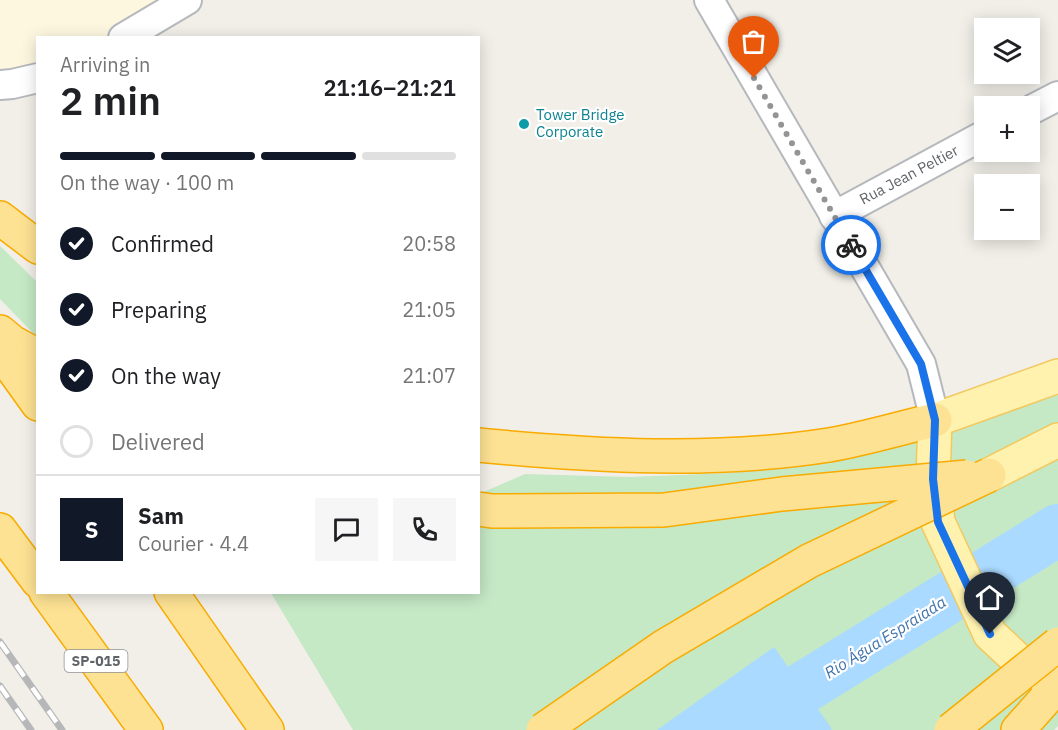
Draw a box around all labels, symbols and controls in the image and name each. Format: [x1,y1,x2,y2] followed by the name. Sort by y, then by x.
[728,16,779,78] pin
[974,18,1040,240] map controls
[974,18,1040,84] button: layers
[737,25,770,58] icon: bag
[60,51,150,78] text: Arriving in
[323,73,456,102] text: 21:16–21:21
[60,75,161,126] text: 2 min
[974,96,1040,162] button: +
[536,105,624,141] place label: Tower Bridge Corporate
[517,117,531,131] marker: Tower Bridge Corporate
[856,140,962,209] street label: Rua Jean Peltier
[60,169,234,196] text: On the way · 100 m
[974,174,1040,240] button: −
[821,215,881,275] courier
[60,227,93,260] icon: check
[111,229,214,258] text: Confirmed
[835,229,868,262] icon: bike
[402,230,456,257] text: 20:58
[60,293,93,326] icon: check
[111,295,206,324] text: Preparing
[402,296,456,323] text: 21:05
[60,359,93,392] icon: check
[111,361,221,390] text: On the way
[402,362,456,389] text: 21:07
[111,427,205,456] text: Delivered
[315,498,378,561] button: chat
[393,498,456,561] button: phone
[138,501,184,530] text: Sam
[85,515,98,544] text: S
[138,530,249,557] text: Courier · 4.4
[964,572,1015,634] pin
[973,581,1006,614] icon: home
[820,591,950,683] water label: Rio Água Espraiada
[64,650,128,672] road number: SP-015

